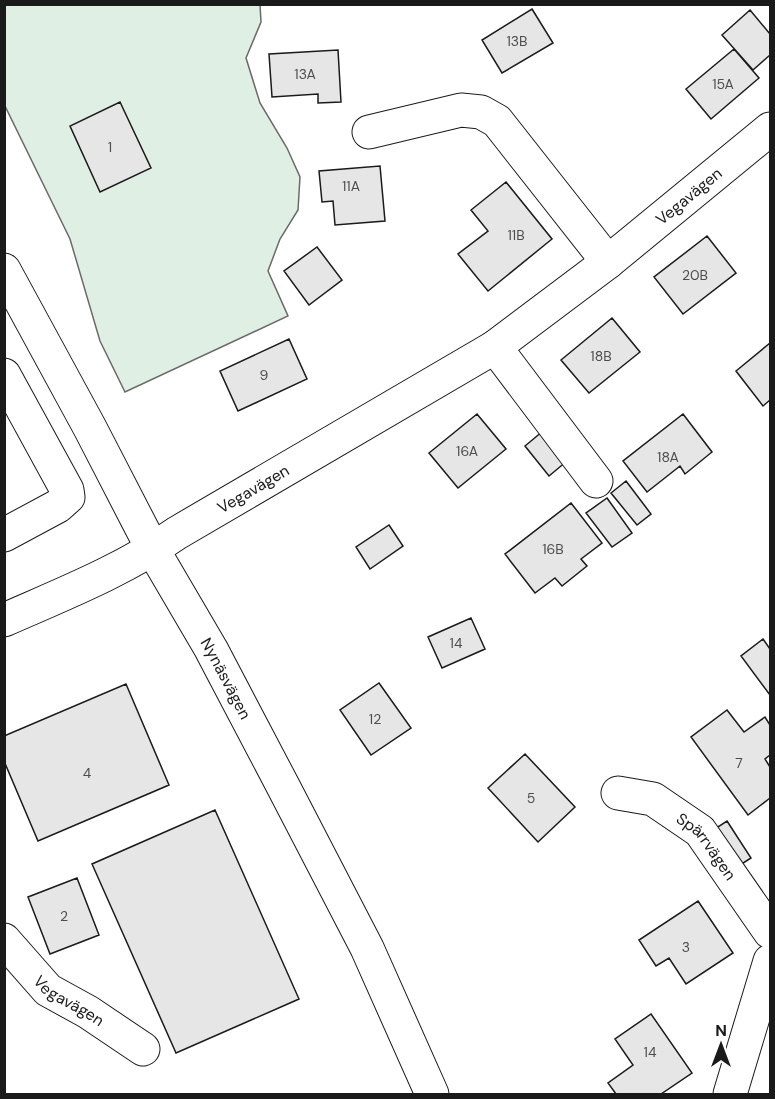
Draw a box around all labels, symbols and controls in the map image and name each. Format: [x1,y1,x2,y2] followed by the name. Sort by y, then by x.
[506,32,528,50] house number: 13B
[294,65,316,83] house number: 13A
[712,75,734,93] house number: 15A
[108,138,112,156] house number: 1
[651,162,726,229] street label: Vegavägen
[342,177,360,195] house number: 11A
[507,226,525,244] house number: 11B
[682,266,708,284] house number: 20B
[590,347,612,365] house number: 18B
[260,366,269,384] house number: 9
[456,442,478,460] house number: 16A
[657,448,679,466] house number: 18A
[213,459,293,518] street label: Vegavägen
[542,540,564,558] house number: 16B
[196,634,256,723] street label: Nynäsvägen
[450,634,463,652] house number: 14
[369,710,381,728] house number: 12
[735,754,743,772] house number: 7
[83,764,92,782] house number: 4
[527,789,535,807] house number: 5
[672,808,741,884] street label: Spärrvägen
[60,907,68,925] house number: 2
[682,938,690,956] house number: 3
[29,971,108,1031] street label: Vegavägen
[691,1015,751,1075] north arrow
[715,1020,727,1041] text: N
[644,1043,657,1061] house number: 14

